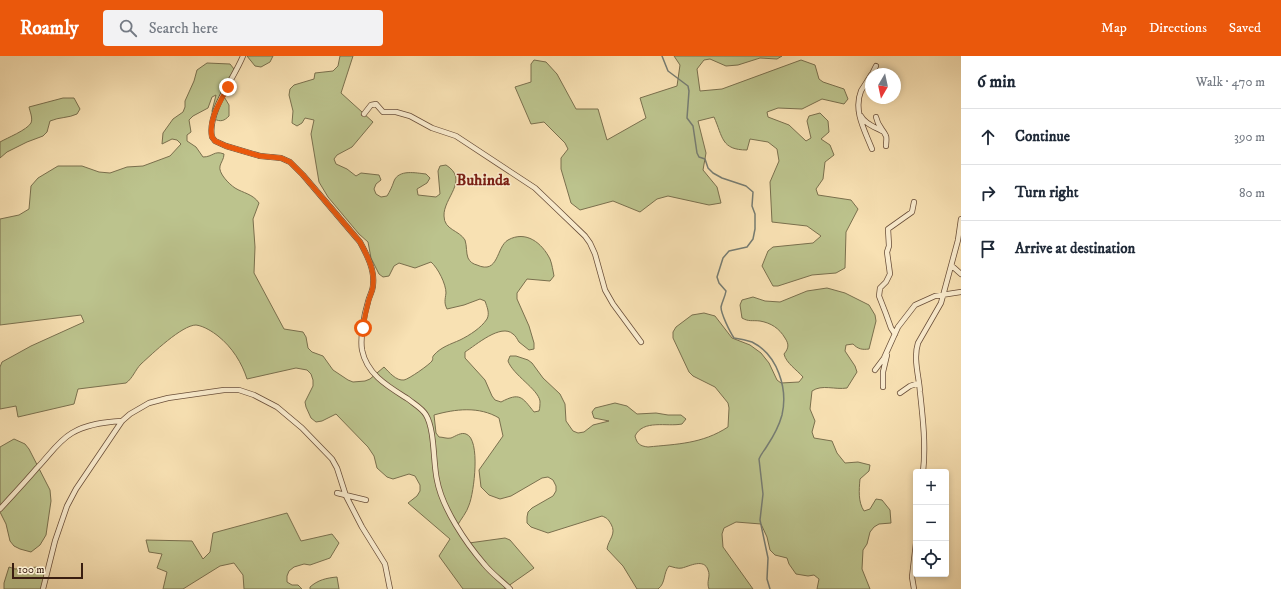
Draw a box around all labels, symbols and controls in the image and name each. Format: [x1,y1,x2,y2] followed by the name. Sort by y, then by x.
[103,10,383,46] search box
[20,17,79,40] text: Roamly
[117,17,139,39] icon: search
[149,19,218,38] text: Search here
[1101,19,1127,37] text: Map
[1149,19,1207,37] text: Directions
[1229,19,1261,37] text: Saved
[865,68,901,104] north arrow
[977,71,1016,93] text: 6 min
[1196,74,1265,90] text: Walk · 470 m
[219,78,237,96] route end
[977,126,999,148] icon: ahead
[1015,127,1070,146] text: Continue
[1234,129,1265,145] text: 390 m
[456,170,511,190] district label: Buhinda
[977,182,999,204] icon: right
[1015,183,1078,202] text: Turn right
[1239,185,1265,201] text: 80 m
[977,238,999,260] icon: arrive
[1015,239,1135,258] text: Arrive at destination
[354,319,372,337] route start
[913,469,949,577] map controls
[913,469,949,505] button: +
[913,505,949,541] button: −
[913,541,949,577] button: locate
[12,561,83,580] scale bar
[18,563,44,577] text: 100 m

